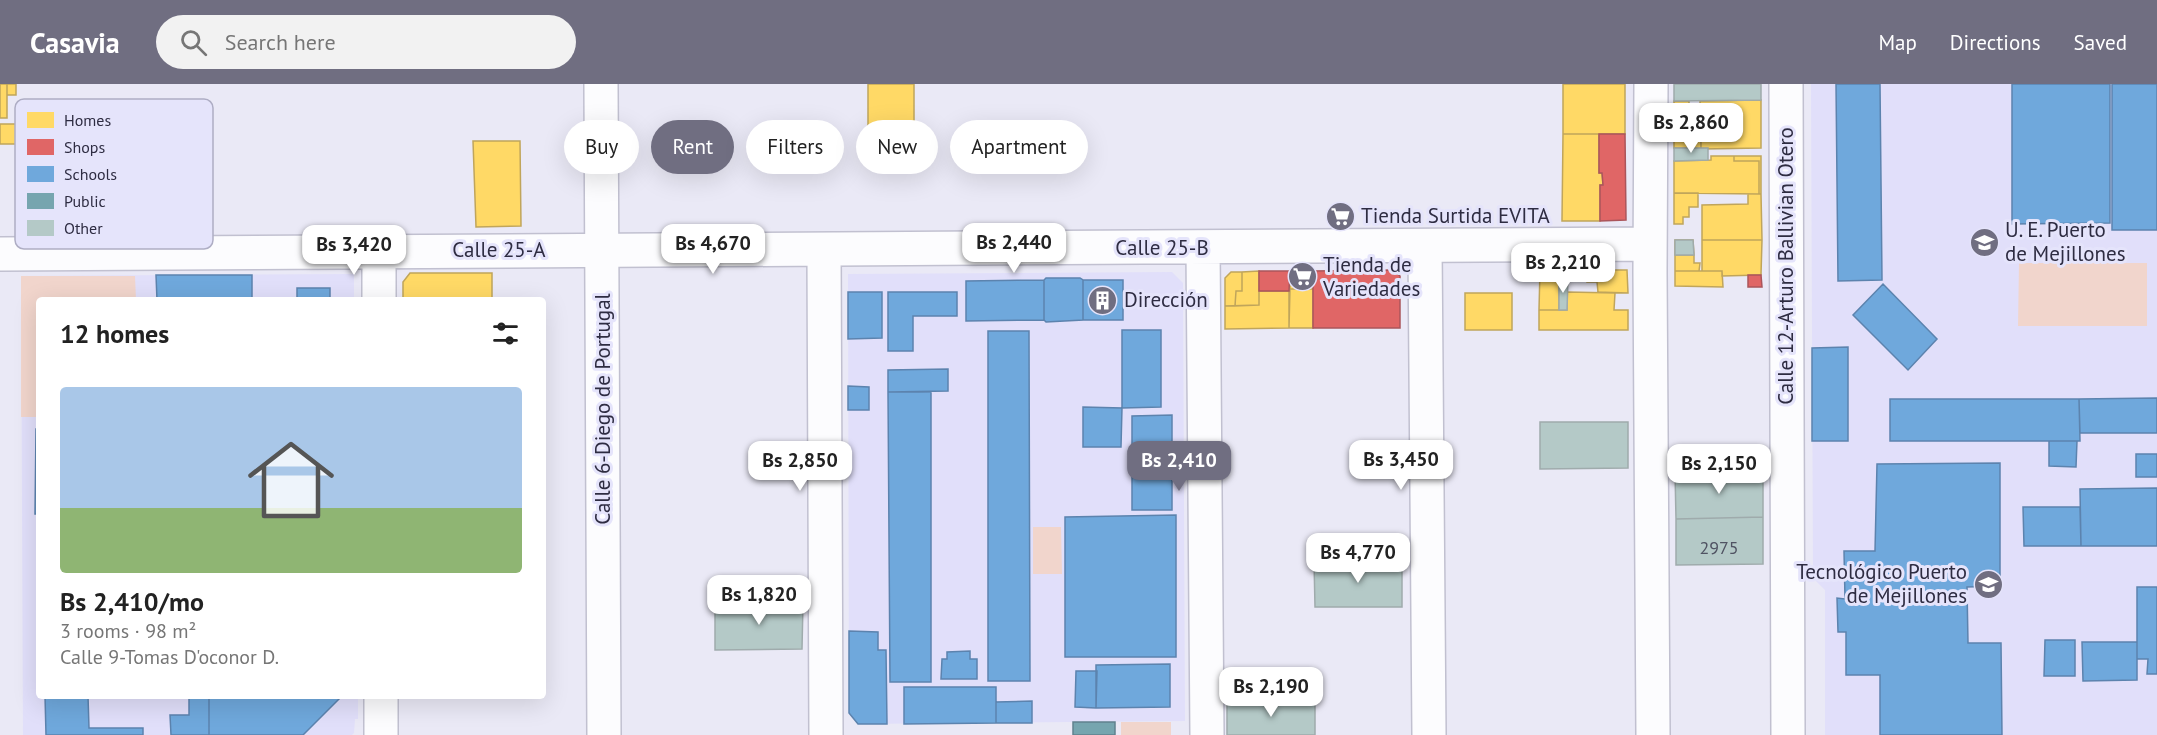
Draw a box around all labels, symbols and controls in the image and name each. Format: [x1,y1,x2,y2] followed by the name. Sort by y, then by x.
[156,15,576,69] search box
[30,24,120,61] text: Casavia
[177,26,210,59] icon: search
[225,28,336,56] text: Search here
[1878,29,1917,56] text: Map
[1950,29,2041,56] text: Directions
[2074,29,2127,56] text: Saved
[15,99,213,249] legend
[1629,103,1753,154] pin: Bs 2,860
[1653,109,1729,135] text: Bs 2,860
[64,110,111,130] text: Homes
[564,120,639,174] chip: Buy
[651,120,734,174] chip: Rent
[746,120,844,174] chip: Filters
[856,120,938,174] chip: New
[950,120,1088,174] chip: Apartment
[1772,127,1799,405] street label: Calle 12-Arturo Ballivian Otero
[64,137,105,157] text: Shops
[64,164,117,184] text: Schools
[64,191,106,211] text: Public
[1324,200,1356,232] supermarket icon: Tienda Surtida EVITA
[1361,202,1551,229] place label: Tienda Surtida EVITA
[2005,216,2126,267] place label: U. E. Puerto de Mejillones
[64,218,103,238] text: Other
[952,223,1076,274] pin: Bs 2,440
[651,224,775,275] pin: Bs 4,670
[292,225,416,276] pin: Bs 3,420
[1968,226,2000,258] school or university icon: U. E. Puerto de Mejillones
[976,229,1052,255] text: Bs 2,440
[675,230,751,256] text: Bs 4,670
[316,231,392,257] text: Bs 3,420
[1115,234,1209,261] street label: Calle 25-B
[452,236,546,263] street label: Calle 25-A
[1501,243,1625,294] pin: Bs 2,210
[1525,249,1601,275] text: Bs 2,210
[1322,251,1420,302] place label: Tienda de Variedades
[1286,261,1318,293] supermarket icon: Tienda de Variedades
[1087,284,1119,316] building icon: Dirección
[1124,286,1208,313] place label: Dirección
[589,293,616,525] street label: Calle 6-Diego de Portugal
[60,317,169,350] text: 12 homes
[489,317,522,350] icon: filters
[237,426,345,534] icon: home
[1339,440,1463,491] pin: Bs 3,450
[738,441,862,492] pin: Bs 2,850
[1117,441,1241,492] pin: Bs 2,410
[1657,444,1781,495] pin: Bs 2,150
[1363,446,1439,472] text: Bs 3,450
[762,447,838,473] text: Bs 2,850
[1141,447,1217,473] text: Bs 2,410
[1681,450,1757,476] text: Bs 2,150
[1296,533,1420,584] pin: Bs 4,770
[1699,536,1739,559] house number: 2975
[1320,539,1396,565] text: Bs 4,770
[1796,558,1967,609] place label: Tecnológico Puerto de Mejillones
[1972,568,2004,600] school or university icon: Tecnológico Puerto de Mejillones
[697,575,821,626] pin: Bs 1,820
[721,581,797,607] text: Bs 1,820
[60,585,204,618] text: Bs 2,410/mo
[60,618,196,644] text: 3 rooms · 98 m²
[60,644,279,670] text: Calle 9-Tomas D'oconor D.
[1209,667,1333,718] pin: Bs 2,190
[1233,673,1309,699] text: Bs 2,190

